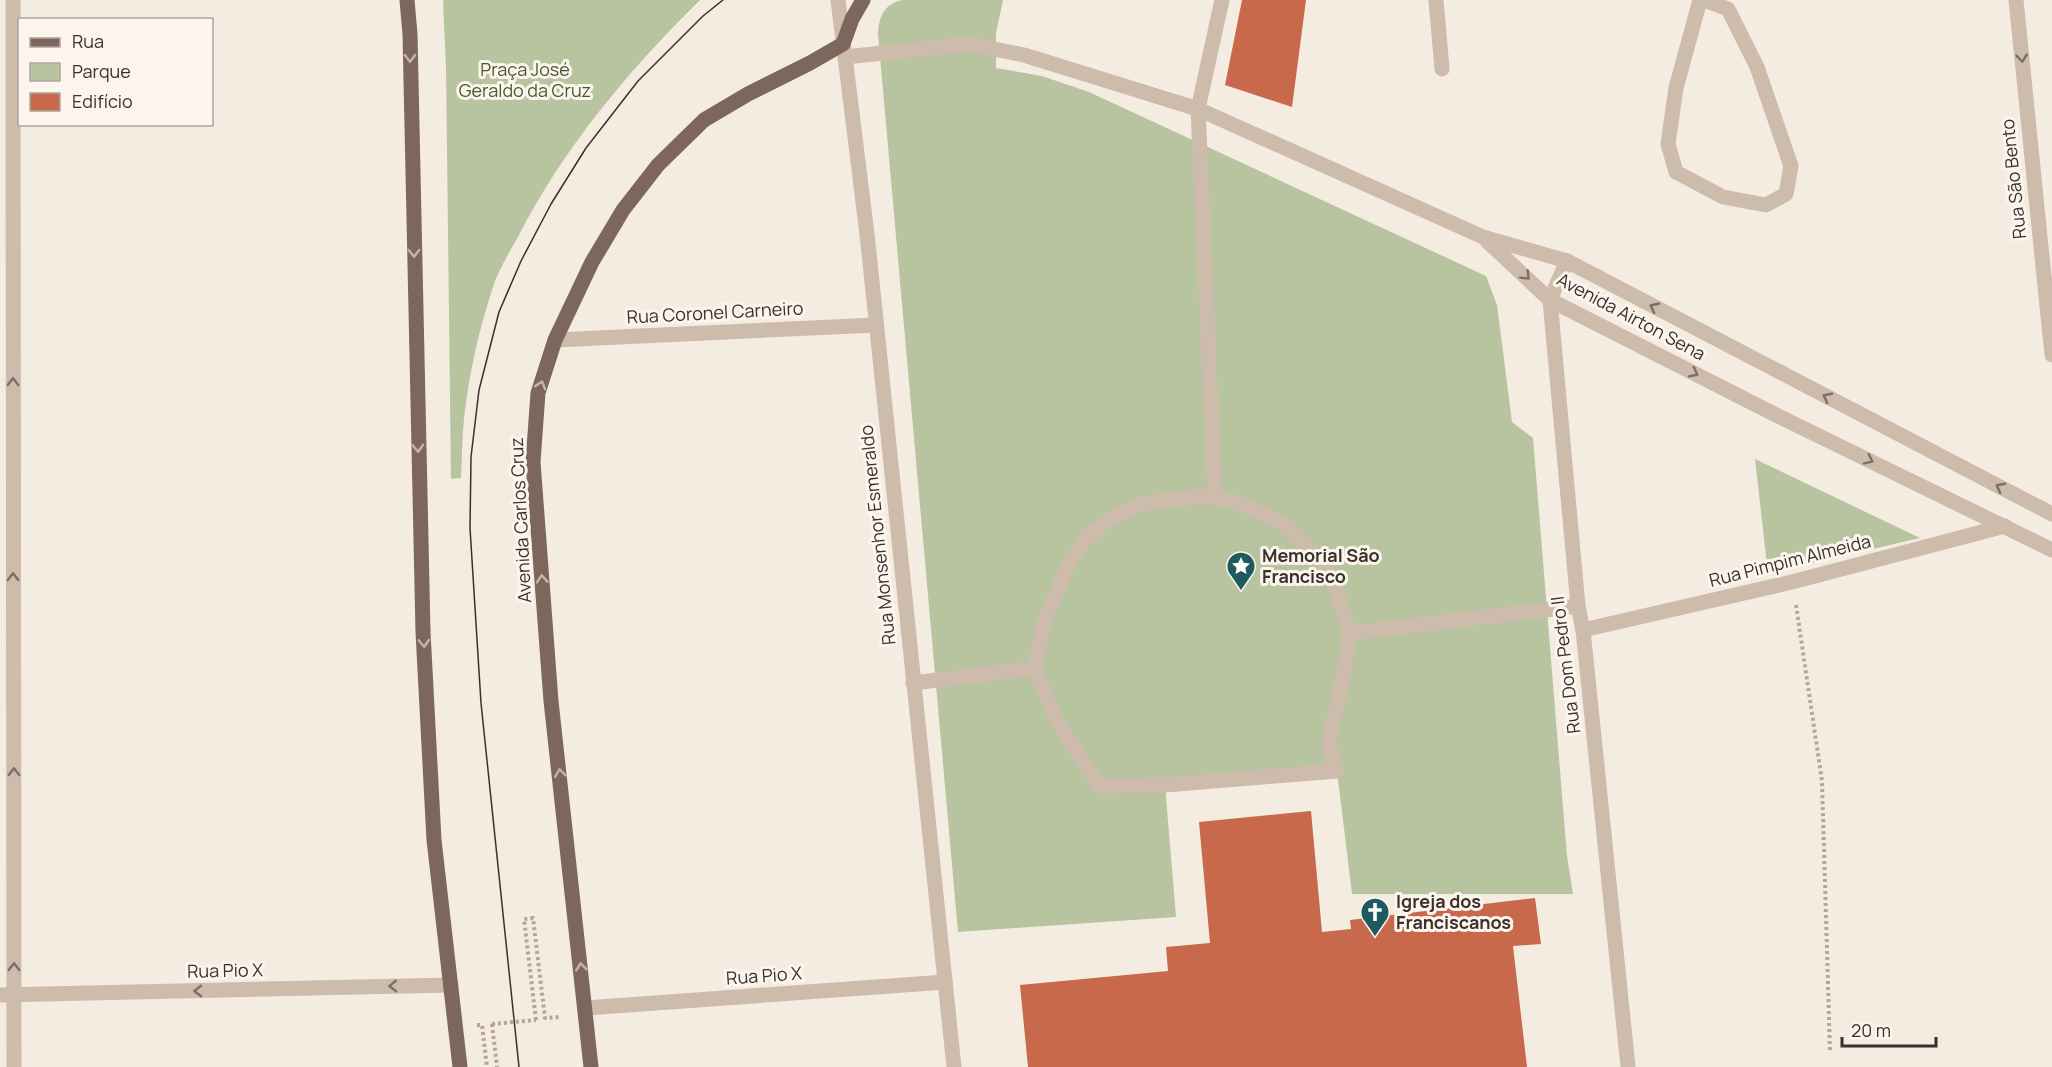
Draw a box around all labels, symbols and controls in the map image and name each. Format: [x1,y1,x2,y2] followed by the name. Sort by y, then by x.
[18,18,213,126] legend
[72,29,104,53] text: Rua
[404,54,417,63] one-way arrow
[2015,54,2028,63] one-way arrow
[459,57,591,102] park label: Praça José Geraldo da Cruz
[72,59,131,83] text: Parque
[72,89,133,113] text: Edifício
[1995,118,2031,240] street label: Rua São Bento
[408,249,421,258] one-way arrow
[1553,267,1710,365] street label: Avenida Airton Sena
[1518,269,1529,280] one-way arrow
[626,295,804,329] street label: Rua Coronel Carneiro
[1650,303,1661,314] one-way arrow
[1688,366,1698,377] one-way arrow
[7,377,19,386] one-way arrow
[534,380,546,391] one-way arrow
[1823,393,1834,404] one-way arrow
[854,424,900,646] street label: Rua Monsenhor Esmeraldo
[504,437,536,603] street label: Avenida Carlos Cruz
[412,444,424,453] one-way arrow
[1862,452,1873,464] one-way arrow
[1996,483,2006,494] one-way arrow
[1706,528,1873,592] street label: Rua Pimpim Almeida
[1262,543,1380,588] place label: Memorial São Francisco
[1225,550,1257,592] place icon: Memorial São Francisco
[7,572,19,581] one-way arrow
[536,574,549,584] one-way arrow
[1545,595,1585,735] street label: Rua Dom Pedro II
[418,639,431,648] one-way arrow
[8,767,20,776] one-way arrow
[554,769,566,778] one-way arrow
[1396,889,1511,934] place label: Igreja dos Franciscanos
[1359,896,1391,938] church icon: Igreja dos Franciscanos
[187,957,263,983] street label: Rua Pio X
[725,960,803,990] street label: Rua Pio X
[8,962,20,971] one-way arrow
[575,962,588,972] one-way arrow
[388,980,397,993] one-way arrow
[193,985,202,997] one-way arrow
[1842,1010,1936,1048] scale bar
[1851,1018,1891,1042] text: 20 m

